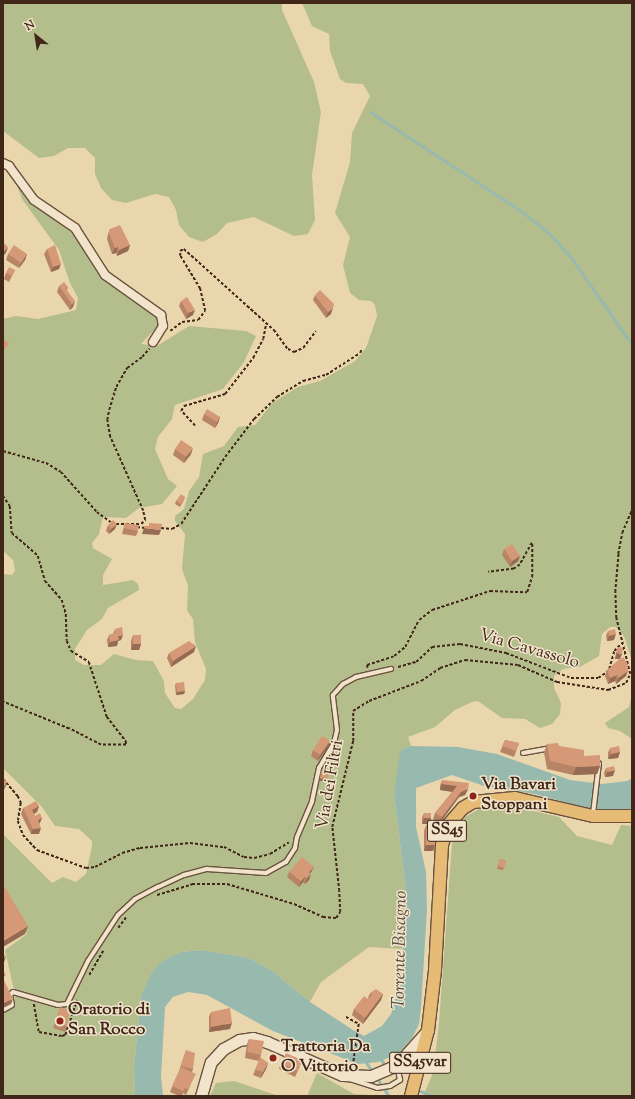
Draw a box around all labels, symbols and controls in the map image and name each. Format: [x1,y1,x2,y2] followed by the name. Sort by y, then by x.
[16,16,56,56] north arrow
[22,16,38,35] text: N
[477,626,581,674] street label: Via Cavassolo
[313,739,349,831] street label: Via dei Filtri
[481,776,556,816] place label: Via Bavari Stoppani
[468,791,478,801] marker: Via Bavari Stoppani
[426,817,468,845] road number: SS45
[389,891,413,1009] water label: Torrente Bisagno
[68,1001,150,1041] place label: Oratorio di San Rocco
[55,1016,65,1026] marker: Oratorio di San Rocco
[281,1038,370,1078] place label: Trattoria Da O Vittorio
[389,1049,451,1077] road number: SS45var
[268,1053,278,1063] marker: Trattoria Da O Vittorio

